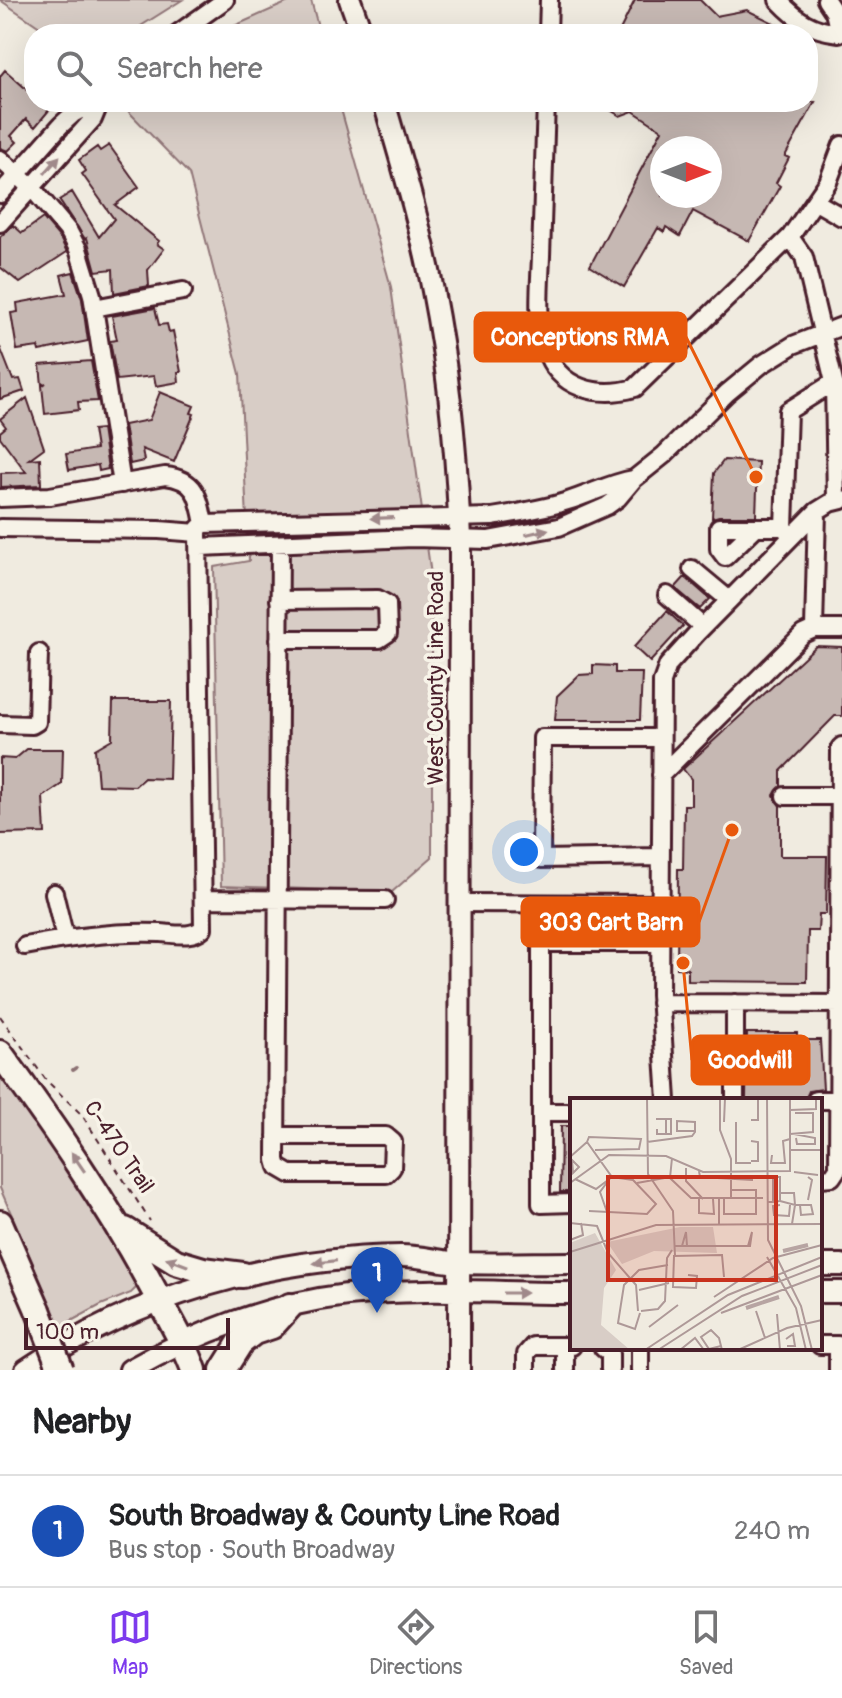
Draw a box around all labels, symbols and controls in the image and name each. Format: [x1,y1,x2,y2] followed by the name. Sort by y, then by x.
[24,24,818,112] search box
[52,46,96,90] icon: search
[116,50,263,87] text: Search here
[650,136,722,208] north arrow
[43,156,61,175] one-way arrow
[475,313,686,361] callout: Conceptions RMA
[491,323,670,352] text: Conceptions RMA
[369,512,394,525] one-way arrow
[525,525,550,538] one-way arrow
[422,571,450,785] street label: West County Line Road
[504,832,544,872] your location
[522,898,699,946] callout: 303 Cart Barn
[539,908,683,937] text: 303 Cart Barn
[692,1036,809,1084] callout: Goodwill
[707,1046,793,1075] text: Goodwill
[78,1095,160,1199] street label: C-470 Trail
[570,1098,822,1350] inset map
[70,1151,85,1172] one-way arrow
[351,1247,403,1313] pin: 1
[165,1255,189,1268] one-way arrow
[313,1256,338,1269] one-way arrow
[503,1287,528,1299] one-way arrow
[24,1314,230,1350] scale bar
[36,1318,99,1346] text: 100 m
[32,1401,131,1444] text: Nearby
[108,1497,560,1534] text: South Broadway & County Line Road
[53,1515,63,1547] text: 1
[734,1515,810,1547] text: 240 m
[108,1534,395,1566] text: Bus stop · South Broadway
[108,1605,152,1681] tab: Map
[369,1605,462,1681] tab: Directions
[679,1605,734,1681] tab: Saved

